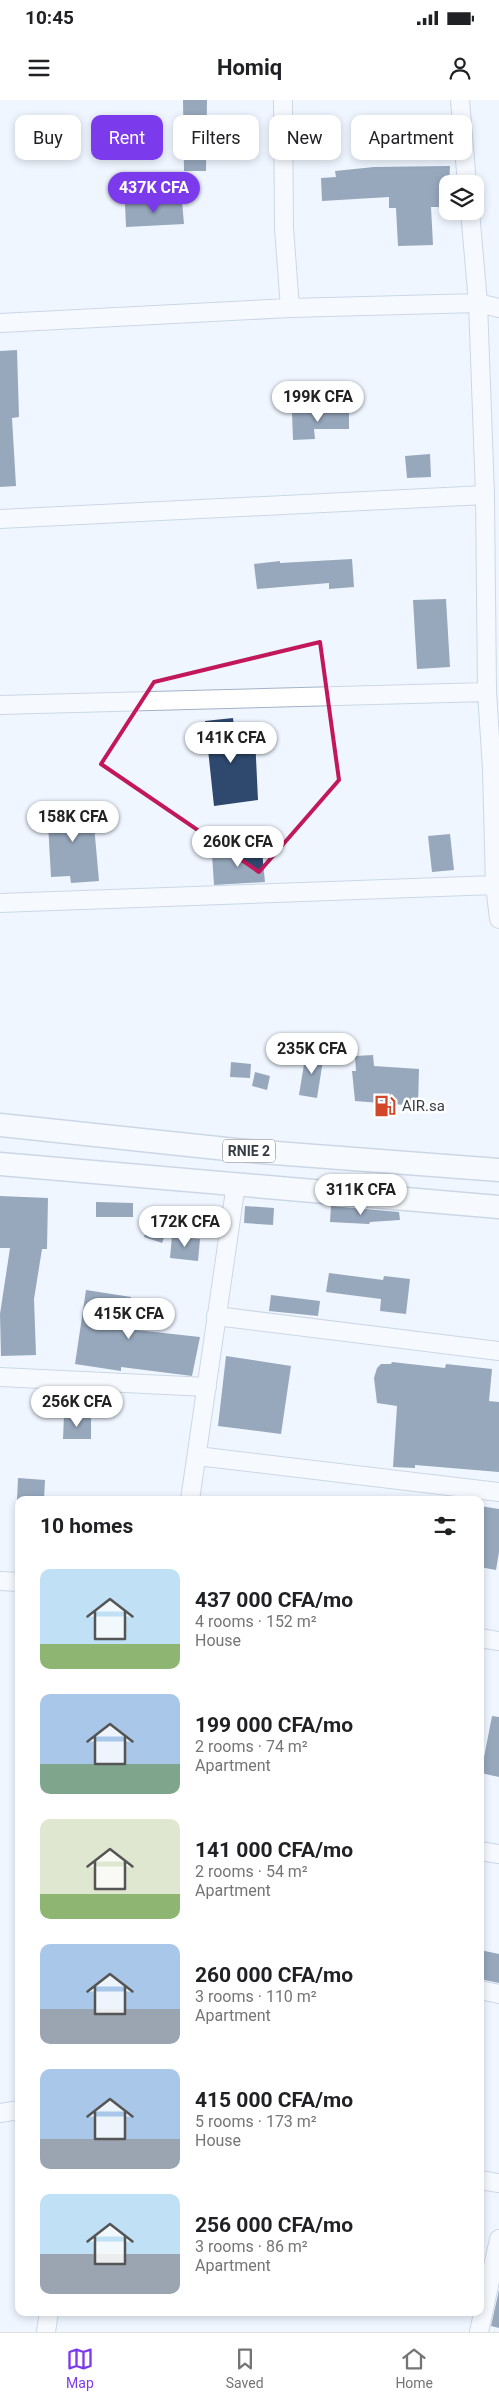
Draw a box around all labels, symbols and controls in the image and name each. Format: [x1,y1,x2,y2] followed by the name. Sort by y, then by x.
[25,6,74,29] text: 10:45
[25,54,53,82] icon: menu
[446,54,474,82] icon: person
[217,55,282,80] text: Homiq
[15,115,81,160] chip: Buy
[91,115,163,160] chip: Rent
[173,115,259,160] chip: Filters
[269,115,341,160] chip: New
[351,115,472,160] chip: Apartment
[102,172,206,214] pin: 437K CFA
[439,175,484,220] map controls
[439,175,484,220] button: layers
[119,178,189,197] text: 437K CFA
[266,380,370,423] pin: 199K CFA
[283,387,353,406] text: 199K CFA
[179,722,283,764] pin: 141K CFA
[196,728,266,747] text: 141K CFA
[21,800,125,843] pin: 158K CFA
[38,807,108,826] text: 158K CFA
[186,826,290,868] pin: 260K CFA
[203,832,273,851] text: 260K CFA
[260,1032,364,1075] pin: 235K CFA
[277,1039,347,1058] text: 235K CFA
[372,1093,398,1119] fuel station icon: AIR.sa
[402,1097,445,1115] place label: AIR.sa
[223,1140,275,1162] road number: RNIE 2
[309,1174,413,1216] pin: 311K CFA
[326,1180,396,1199] text: 311K CFA
[133,1206,237,1248] pin: 172K CFA
[150,1212,220,1231] text: 172K CFA
[77,1298,181,1340] pin: 415K CFA
[94,1304,164,1323] text: 415K CFA
[25,1386,129,1428] pin: 256K CFA
[42,1392,112,1411] text: 256K CFA
[431,1512,459,1540] icon: filters
[40,1514,133,1538] text: 10 homes
[195,1588,353,1612] text: 437 000 CFA/mo
[80,1589,140,1649] icon: home
[195,1612,317,1631] text: 4 rooms · 152 m²
[195,1631,241,1650] text: House
[195,1713,353,1737] text: 199 000 CFA/mo
[80,1714,140,1774] icon: home
[195,1737,308,1756] text: 2 rooms · 74 m²
[195,1756,271,1775] text: Apartment
[195,1838,353,1862] text: 141 000 CFA/mo
[80,1839,140,1899] icon: home
[195,1862,308,1881] text: 2 rooms · 54 m²
[195,1881,271,1900] text: Apartment
[195,1963,353,1987] text: 260 000 CFA/mo
[80,1964,140,2024] icon: home
[195,1987,317,2006] text: 3 rooms · 110 m²
[195,2006,271,2025] text: Apartment
[195,2088,353,2112] text: 415 000 CFA/mo
[80,2089,140,2149] icon: home
[195,2112,317,2131] text: 5 rooms · 173 m²
[195,2131,241,2150] text: House
[195,2213,353,2237] text: 256 000 CFA/mo
[80,2214,140,2274] icon: home
[195,2237,308,2256] text: 3 rooms · 86 m²
[195,2256,271,2275] text: Apartment
[66,2345,94,2391] tab: Map
[226,2345,264,2391] tab: Saved
[395,2345,433,2391] tab: Home

